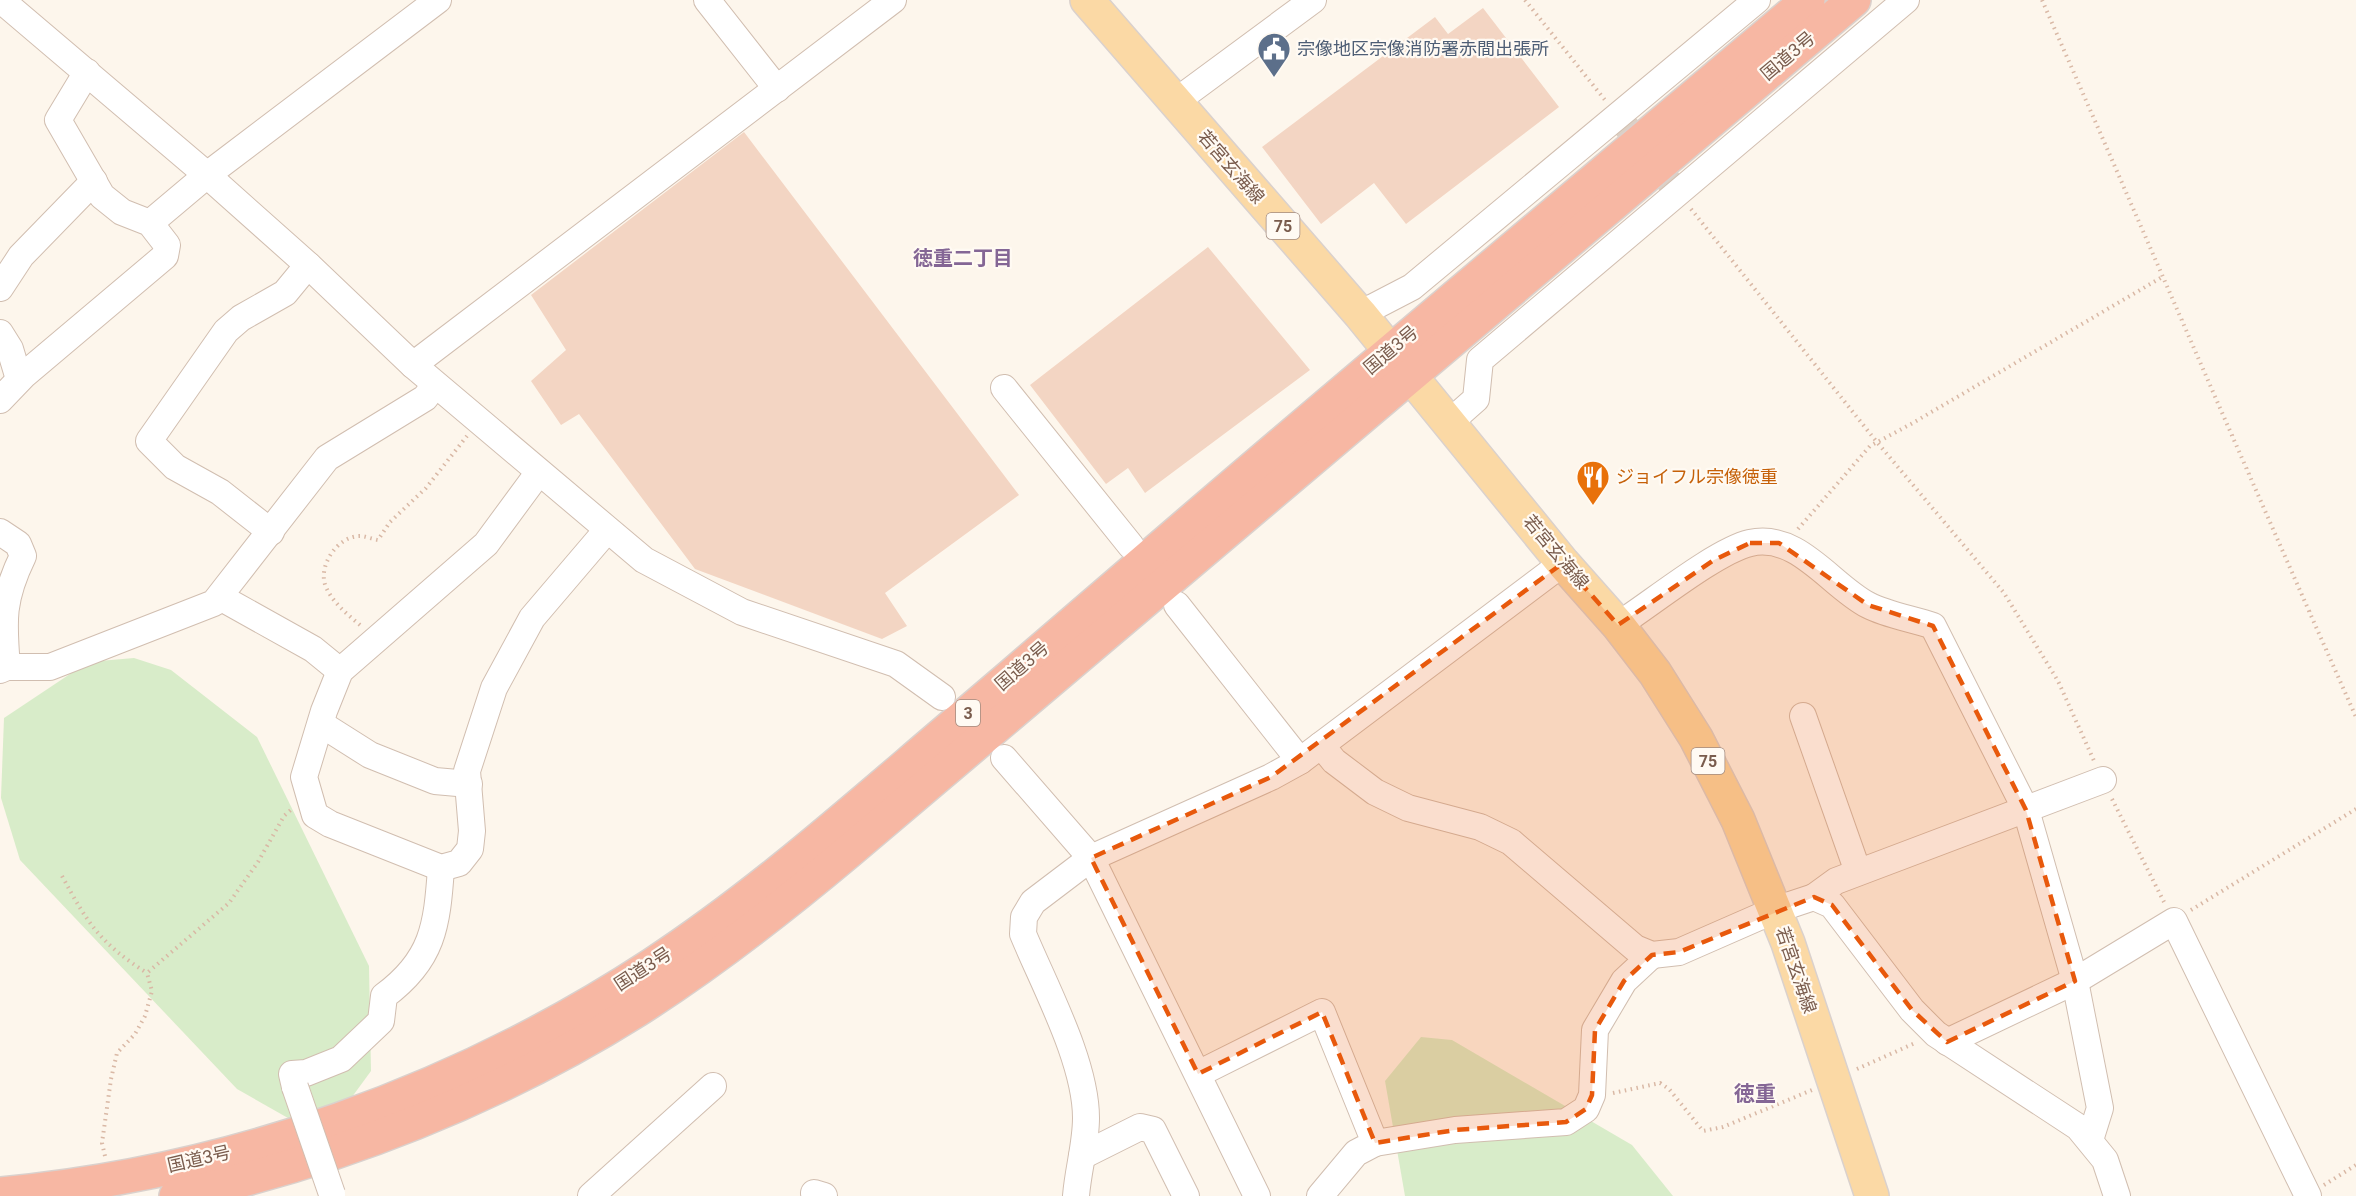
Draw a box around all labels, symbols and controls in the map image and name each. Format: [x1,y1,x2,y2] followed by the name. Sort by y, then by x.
[1756,27,1819,84] street label: 国道3号
[1256,31,1292,78] public building icon: 宗像地区宗像消防署赤間出張所
[1297,38,1549,59] place label: 宗像地区宗像消防署赤間出張所
[1194,126,1269,208] street label: 若宮玄海線
[1266,213,1300,239] road number: 75
[913,246,1013,270] district label: 徳重二丁目
[1359,321,1422,378] street label: 国道3号
[1575,459,1611,506] restaurant icon: ジョイフル宗像徳重
[1616,466,1778,487] place label: ジョイフル宗像徳重
[1519,510,1593,593] street label: 若宮玄海線
[991,637,1053,695] street label: 国道3号
[956,700,980,726] road number: 3
[1692,748,1724,774] road number: 75
[1772,924,1821,1016] street label: 若宮玄海線
[610,942,675,995] street label: 国道3号
[1734,1082,1776,1106] district label: 徳重
[165,1141,232,1176] street label: 国道3号

